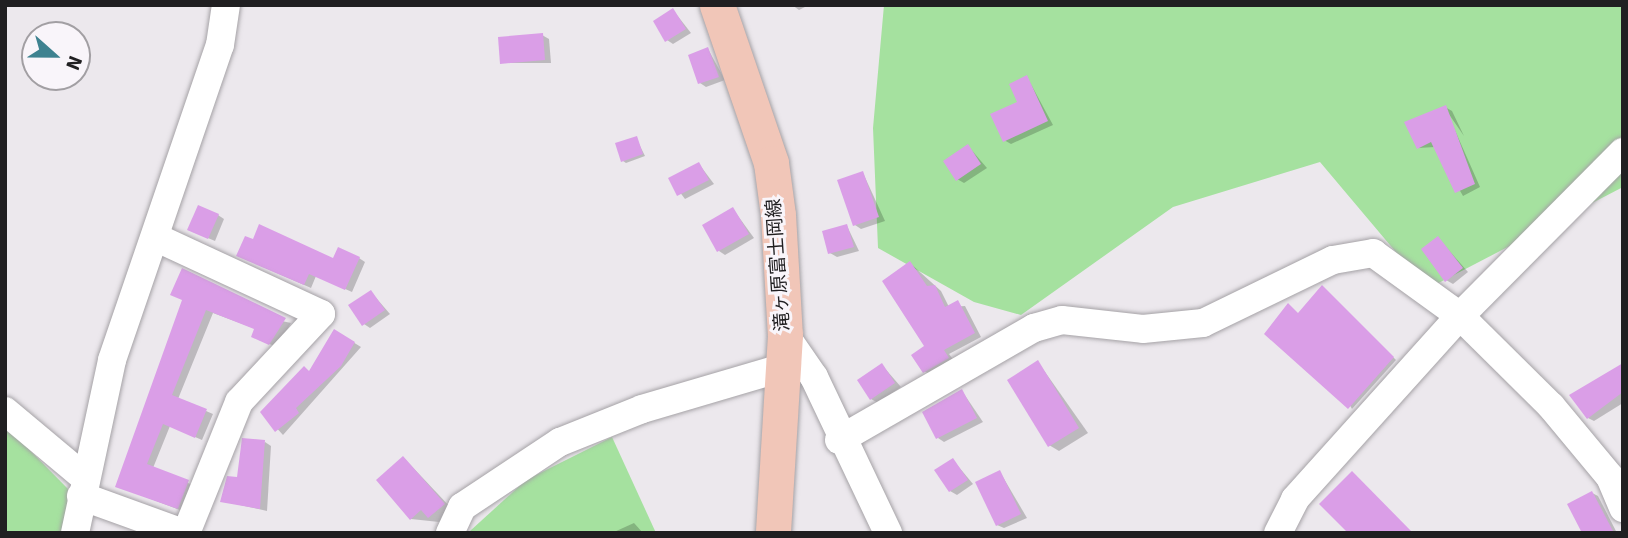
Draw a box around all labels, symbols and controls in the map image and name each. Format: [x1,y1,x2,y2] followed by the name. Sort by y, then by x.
[21,21,91,91] north arrow
[60,52,87,73] text: N
[763,198,795,332] street label: 滝ヶ原富士岡線

